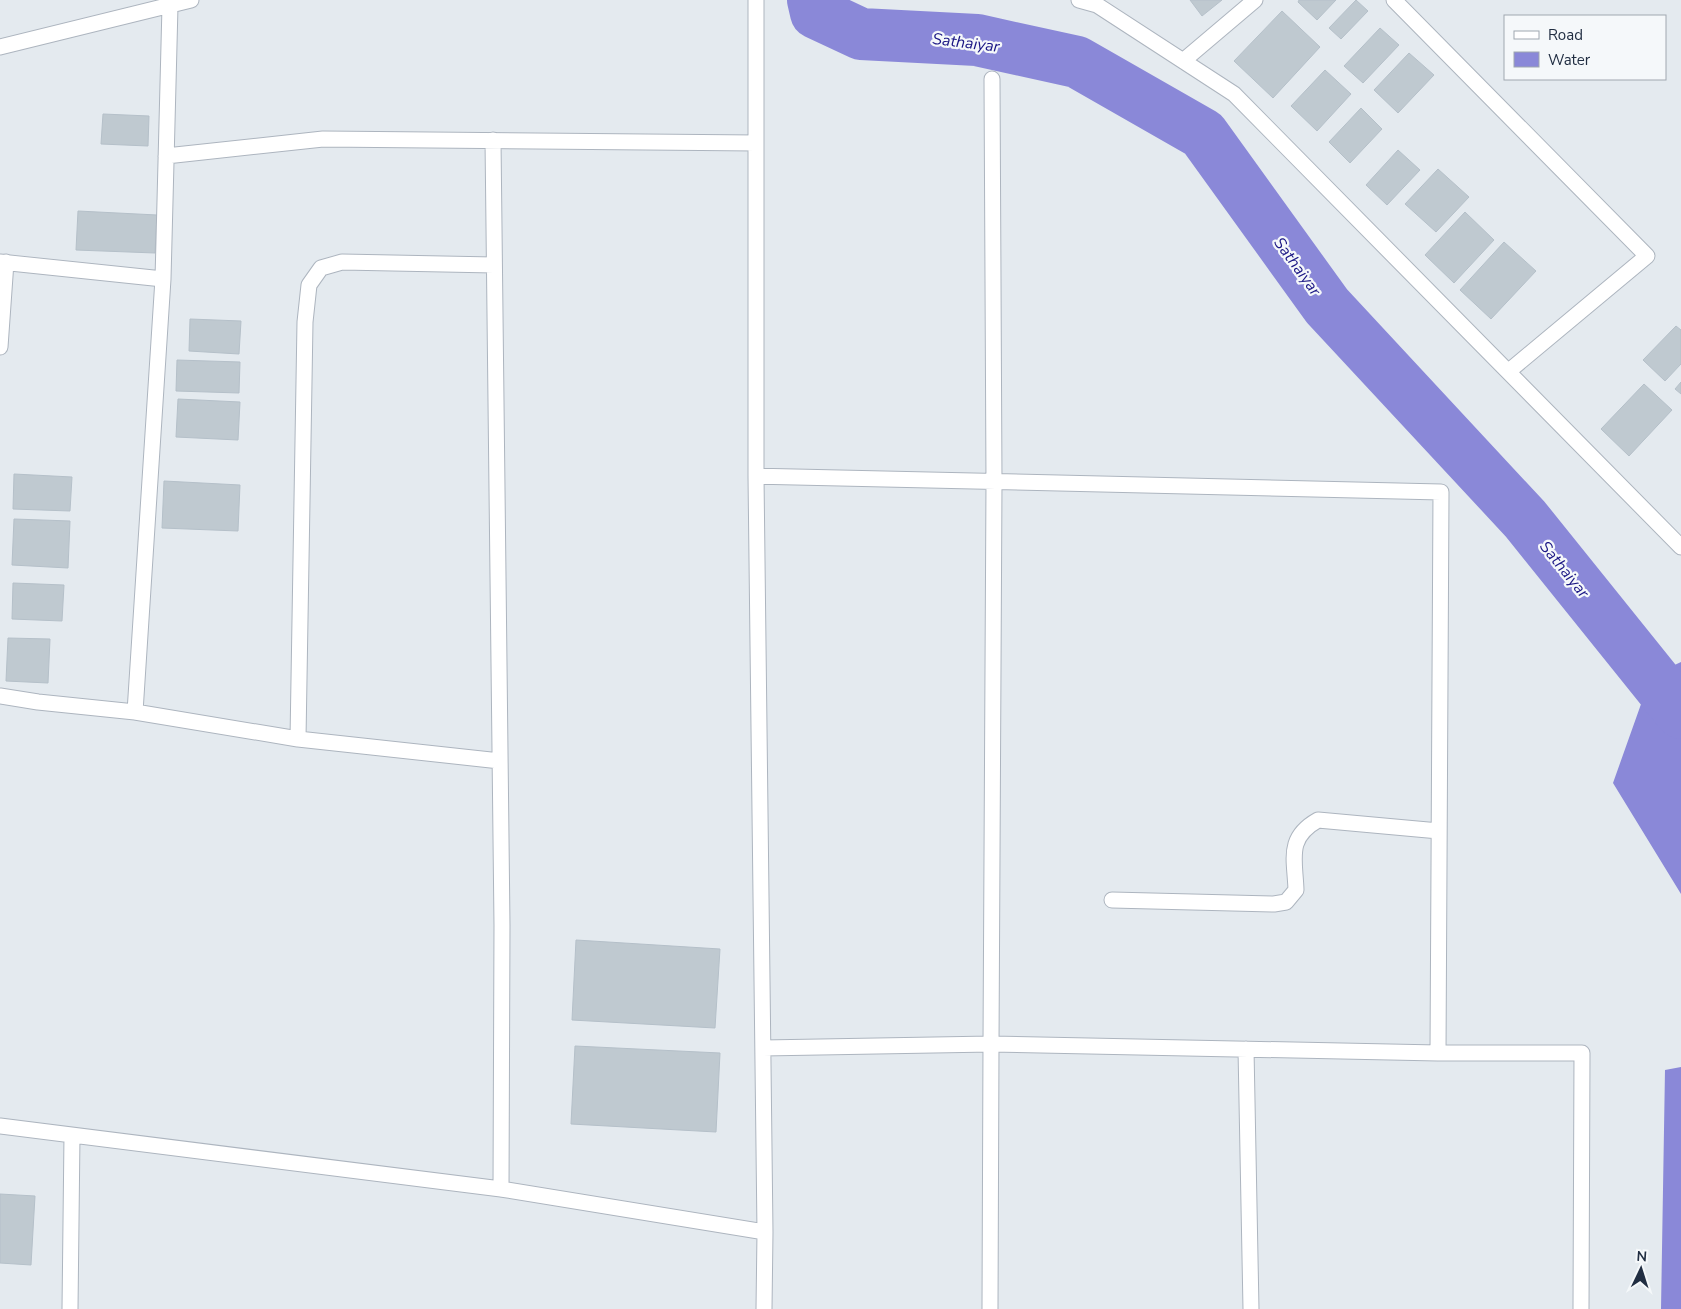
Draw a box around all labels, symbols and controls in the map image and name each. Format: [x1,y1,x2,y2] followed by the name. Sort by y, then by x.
[1504,15,1666,80] legend
[1548,25,1583,45] text: Road
[931,28,1002,58] water label: Sathaiyar
[1548,50,1591,70] text: Water
[1268,233,1327,301] water label: Sathaiyar
[1534,536,1595,604] water label: Sathaiyar
[1616,1244,1666,1294] north arrow
[1636,1247,1648,1266] text: N

